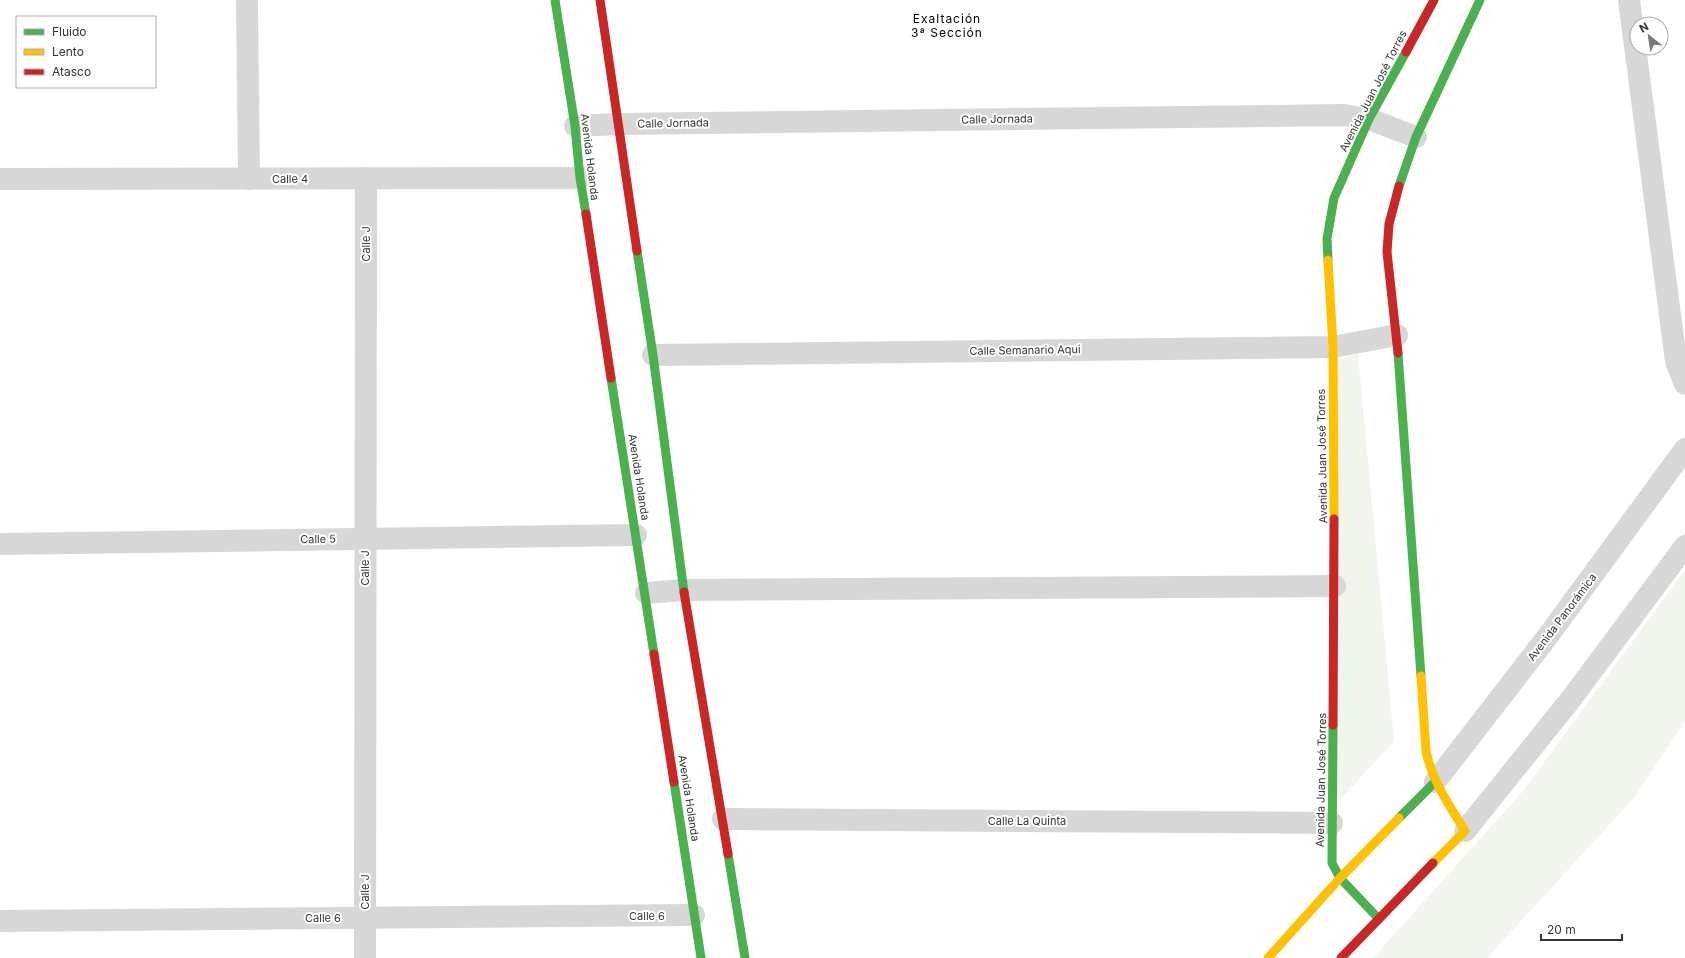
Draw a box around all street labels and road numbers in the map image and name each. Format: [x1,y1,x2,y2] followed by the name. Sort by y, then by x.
[1336,28,1410,154] street label: Avenida Juan José Torres
[961,111,1033,127] street label: Calle Jornada
[578,113,602,201] street label: Avenida Holanda
[637,115,709,131] street label: Calle Jornada
[272,172,308,186] street label: Calle 4
[359,226,373,262] street label: Calle J
[969,342,1081,358] street label: Calle Semanario Aqui
[1314,388,1330,523] street label: Avenida Juan José Torres
[625,433,653,521] street label: Avenida Holanda
[300,532,336,546] street label: Calle 5
[358,550,372,586] street label: Calle J
[1525,571,1599,663] street label: Avenida Panorámica
[1313,712,1329,847] street label: Avenida Juan José Torres
[675,754,703,842] street label: Avenida Holanda
[988,814,1066,828] street label: Calle La Quinta
[358,874,372,910] street label: Calle J
[629,909,665,923] street label: Calle 6
[305,911,341,925] street label: Calle 6

